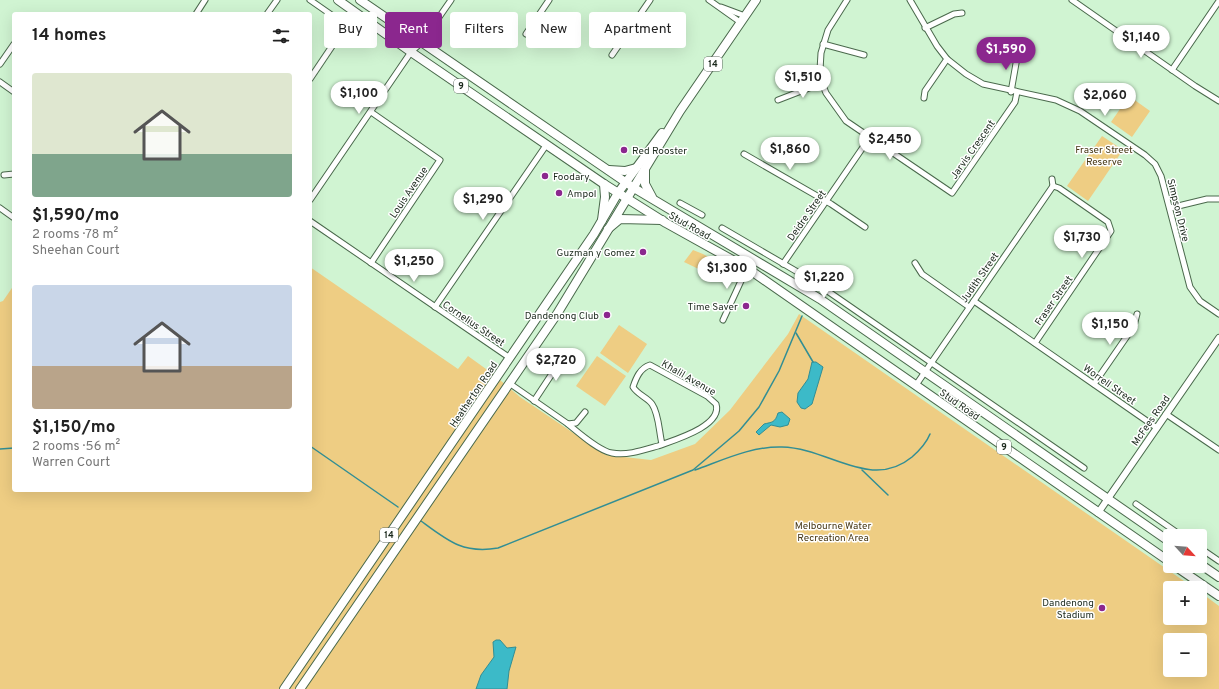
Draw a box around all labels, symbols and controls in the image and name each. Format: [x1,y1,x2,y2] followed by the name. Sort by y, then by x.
[324,12,377,48] chip: Buy
[385,12,442,48] chip: Rent
[450,12,518,48] chip: Filters
[526,12,581,48] chip: New
[589,12,686,48] chip: Apartment
[32,25,106,47] text: 14 homes
[270,25,292,47] icon: filters
[1108,25,1174,59] pin: $1,140
[1122,30,1160,46] text: $1,140
[973,37,1039,71] pin: $1,590
[986,42,1026,58] text: $1,590
[704,57,722,71] road number: 14
[770,65,836,99] pin: $1,510
[784,70,822,86] text: $1,510
[454,79,468,93] road number: 9
[326,81,392,115] pin: $1,100
[1072,83,1138,117] pin: $2,060
[340,86,378,102] text: $1,100
[1083,88,1127,104] text: $2,060
[126,99,198,171] icon: home
[948,118,999,182] street label: Jarvis Crescent
[857,127,923,161] pin: $2,450
[868,132,912,148] text: $2,450
[757,137,823,171] pin: $1,860
[769,142,811,158] text: $1,860
[1075,144,1133,169] park label: Fraser Street Reserve
[619,145,629,155] marker: Red Rooster
[632,145,687,158] place label: Red Rooster
[387,165,431,221] street label: Louis Avenue
[540,171,550,181] marker: Foodary
[553,171,590,184] place label: Foodary
[1163,178,1192,243] street label: Simpson Drive
[450,187,516,221] pin: $1,290
[554,188,564,198] marker: Ampol
[567,188,596,201] place label: Ampol
[785,188,830,244] street label: Deidre Street
[463,192,503,208] text: $1,290
[32,205,119,227] text: $1,590/mo
[666,209,713,243] street label: Stud Road
[1049,225,1115,259] pin: $1,730
[32,227,118,243] text: 2 rooms · 78 m²
[1063,230,1101,246] text: $1,730
[32,243,120,259] text: Sheehan Court
[557,247,635,260] place label: Guzman y Gomez
[638,247,648,257] marker: Guzman y Gomez
[381,249,447,283] pin: $1,250
[958,250,1002,305] street label: Judith Street
[394,254,434,270] text: $1,250
[694,256,760,290] pin: $1,300
[706,261,748,277] text: $1,300
[791,265,857,299] pin: $1,220
[804,270,844,286] text: $1,220
[1032,273,1076,328] street label: Fraser Street
[440,299,507,350] street label: Cornelius Street
[688,301,738,314] place label: Time Saver
[741,301,751,311] marker: Time Saver
[525,310,599,323] place label: Dandenong Club
[602,310,612,320] marker: Dandenong Club
[126,311,198,383] icon: home
[1077,312,1143,346] pin: $1,150
[1091,317,1129,333] text: $1,150
[523,348,589,382] pin: $2,720
[535,353,577,369] text: $2,720
[659,357,718,399] street label: Khalil Avenue
[447,359,501,430] street label: Heatherton Road
[1080,362,1138,408] street label: Worrell Street
[937,387,982,424] street label: Stud Road
[1129,393,1173,449] street label: McFees Road
[32,417,115,439] text: $1,150/mo
[32,439,120,455] text: 2 rooms · 56 m²
[997,440,1011,454] road number: 9
[32,455,110,471] text: Warren Court
[795,520,871,545] park label: Melbourne Water Recreation Area
[380,528,398,542] road number: 14
[1163,529,1207,573] north arrow
[1163,529,1207,677] map controls
[1163,581,1207,625] button: +
[1042,597,1094,622] place label: Dandenong Stadium
[1097,603,1107,613] marker: Dandenong Stadium
[1163,633,1207,677] button: −

